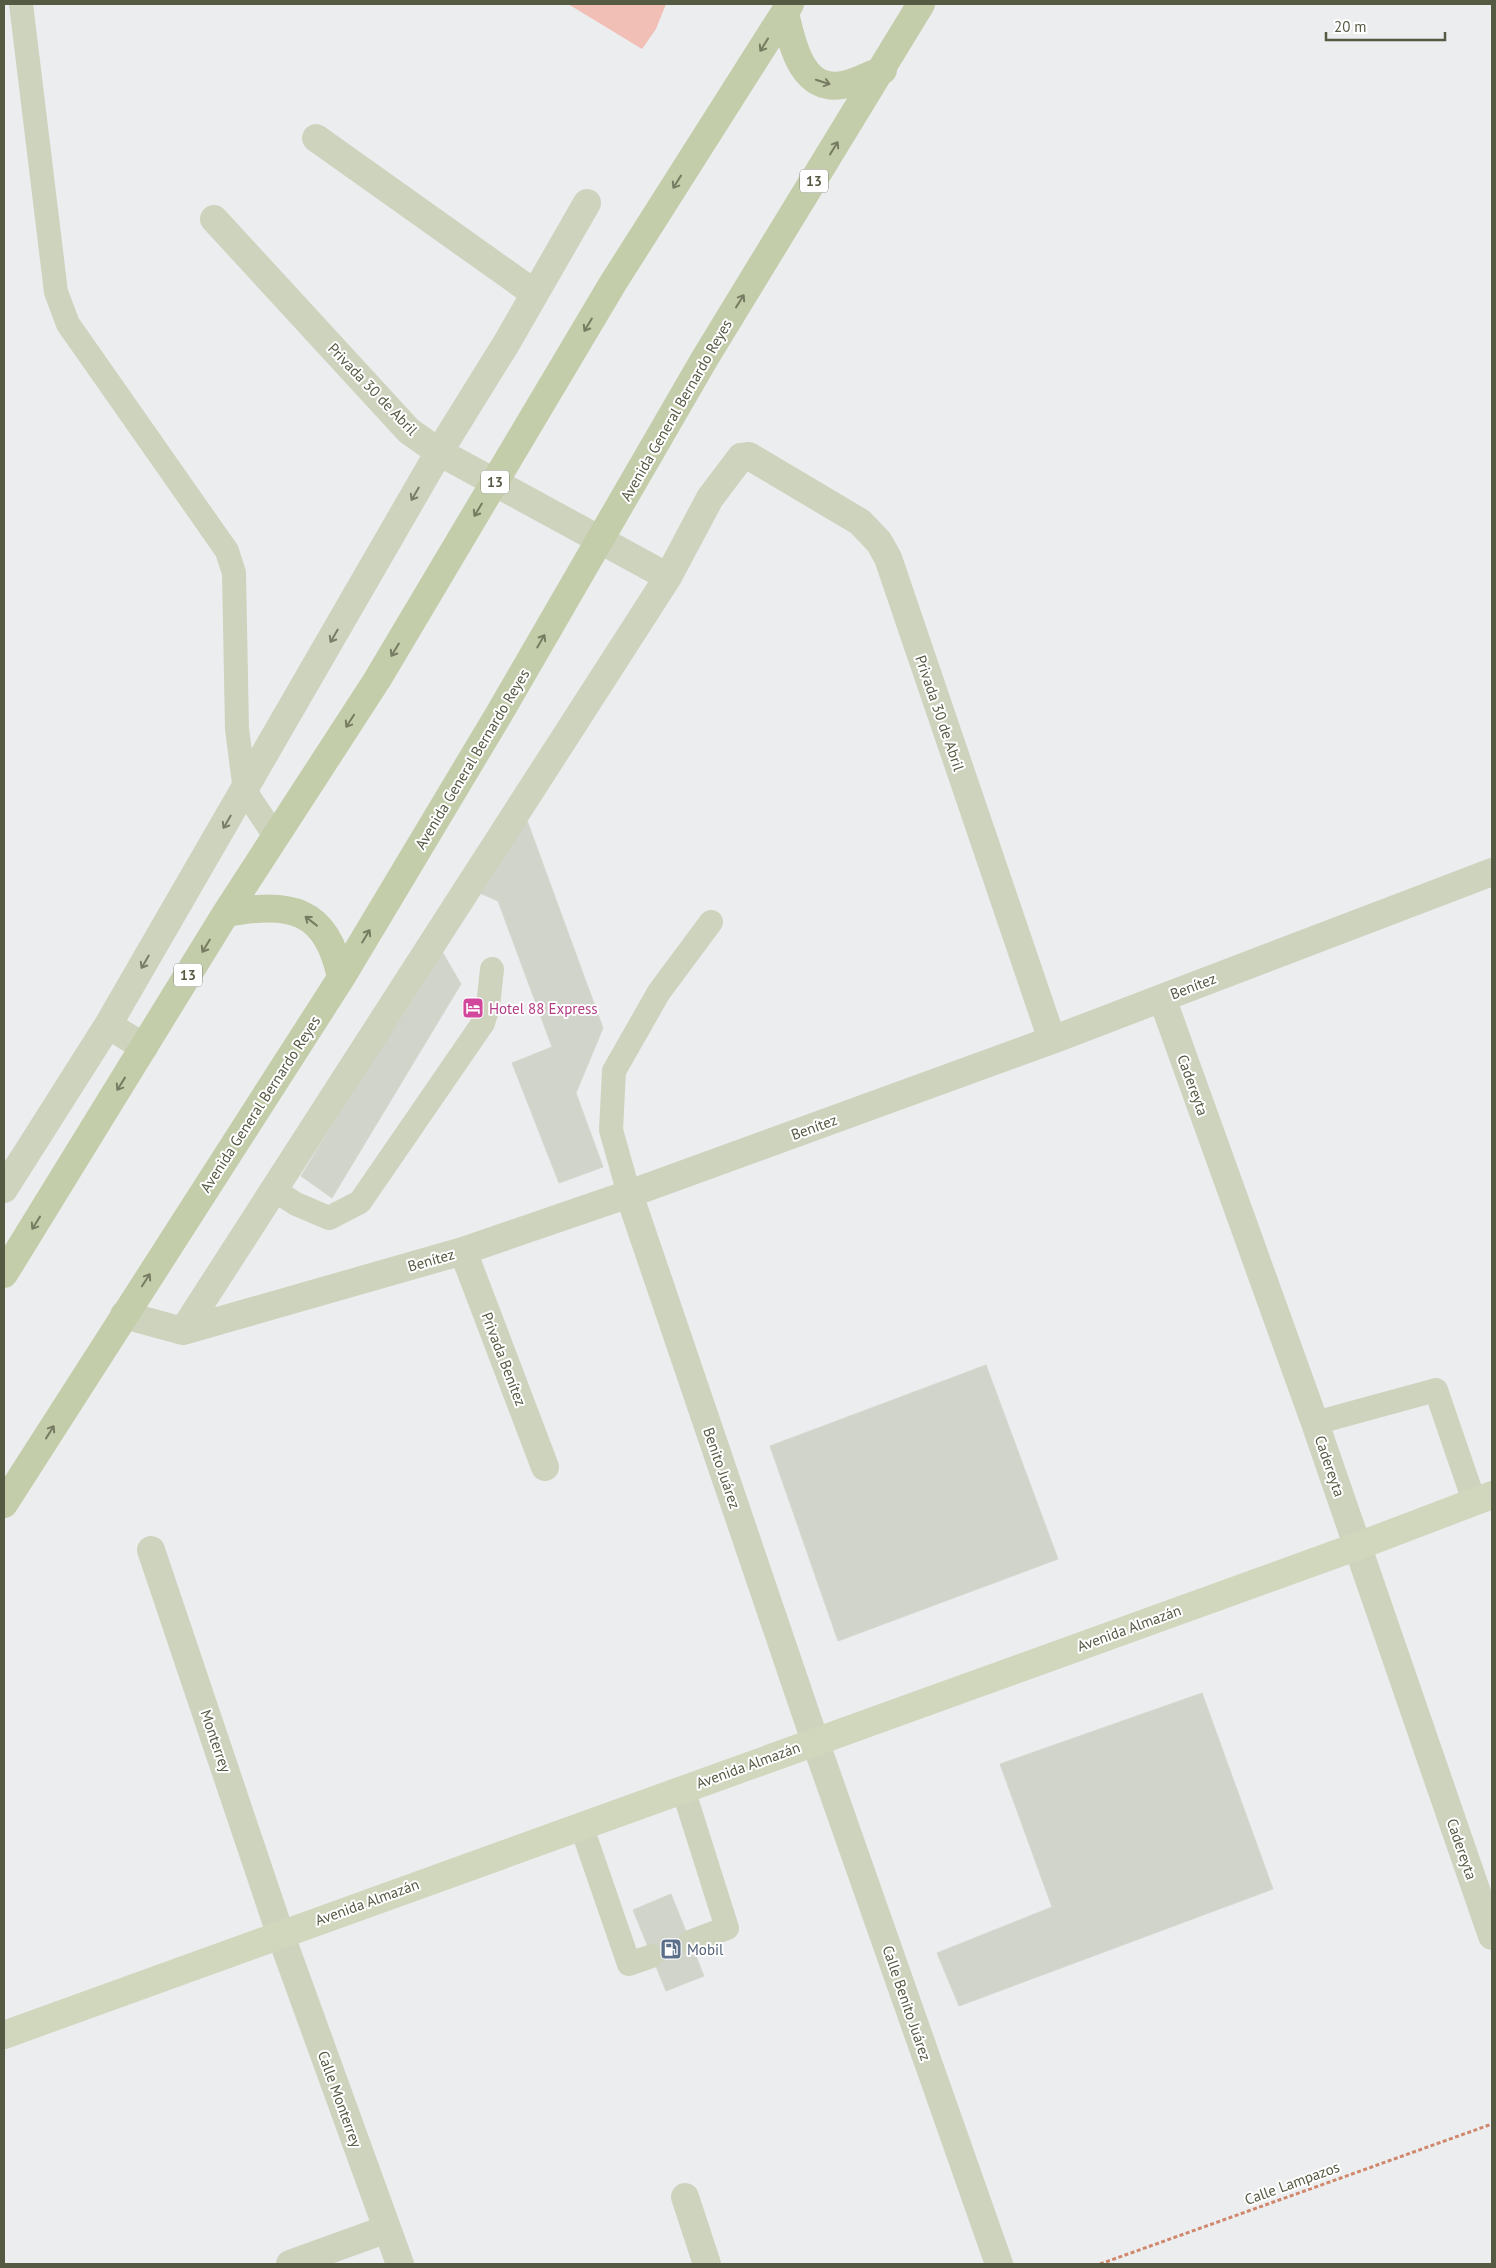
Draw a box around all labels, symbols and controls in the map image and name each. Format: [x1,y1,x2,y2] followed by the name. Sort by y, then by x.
[1326,10,1445,42] scale bar
[1334,17,1367,36] text: 20 m
[759,38,769,52] one-way arrow
[815,78,831,88] one-way arrow
[829,141,840,155] one-way arrow
[800,170,828,192] road number: 13
[672,175,682,189] one-way arrow
[735,295,745,309] one-way arrow
[616,316,736,504] street label: Avenida General Bernardo Reyes
[582,318,592,332] one-way arrow
[324,339,422,440] street label: Privada 30 de Abril
[481,471,509,494] road number: 13
[409,487,419,501] one-way arrow
[472,502,482,517] one-way arrow
[329,628,339,643] one-way arrow
[537,635,547,649] one-way arrow
[389,642,399,656] one-way arrow
[911,653,969,774] street label: Privada 30 de Abril
[411,665,533,853] street label: Avenida General Bernardo Reyes
[345,713,355,727] one-way arrow
[222,815,232,830] one-way arrow
[305,916,318,927] one-way arrow
[362,929,372,943] one-way arrow
[200,938,210,952] one-way arrow
[140,955,150,969] one-way arrow
[174,964,202,986] road number: 13
[1167,969,1219,1003] street label: Benítez
[461,996,485,1020] hotel icon: Hotel 88 Express
[489,999,598,1018] place label: Hotel 88 Express
[196,1012,324,1196] street label: Avenida General Bernardo Reyes
[1173,1052,1213,1118] street label: Cadereyta
[116,1077,126,1091] one-way arrow
[788,1110,840,1144] street label: Benítez
[30,1215,40,1229] one-way arrow
[405,1244,457,1276] street label: Benítez
[141,1274,151,1288] one-way arrow
[477,1309,531,1409] street label: Privada Benítez
[699,1425,745,1511] street label: Benito Juárez
[45,1426,55,1440] one-way arrow
[1311,1433,1349,1499] street label: Cadereyta
[1074,1600,1184,1656] street label: Avenida Almazán
[196,1707,236,1775] street label: Monterrey
[693,1737,803,1793] street label: Avenida Almazán
[1443,1816,1481,1882] street label: Cadereyta
[312,1874,422,1930] street label: Avenida Almazán
[659,1937,683,1961] fuel station icon: Mobil
[687,1940,724,1959] place label: Mobil
[878,1943,936,2063] street label: Calle Benito Juárez
[314,2048,366,2150] street label: Calle Monterrey
[1242,2157,1342,2209] street label: Calle Lampazos

